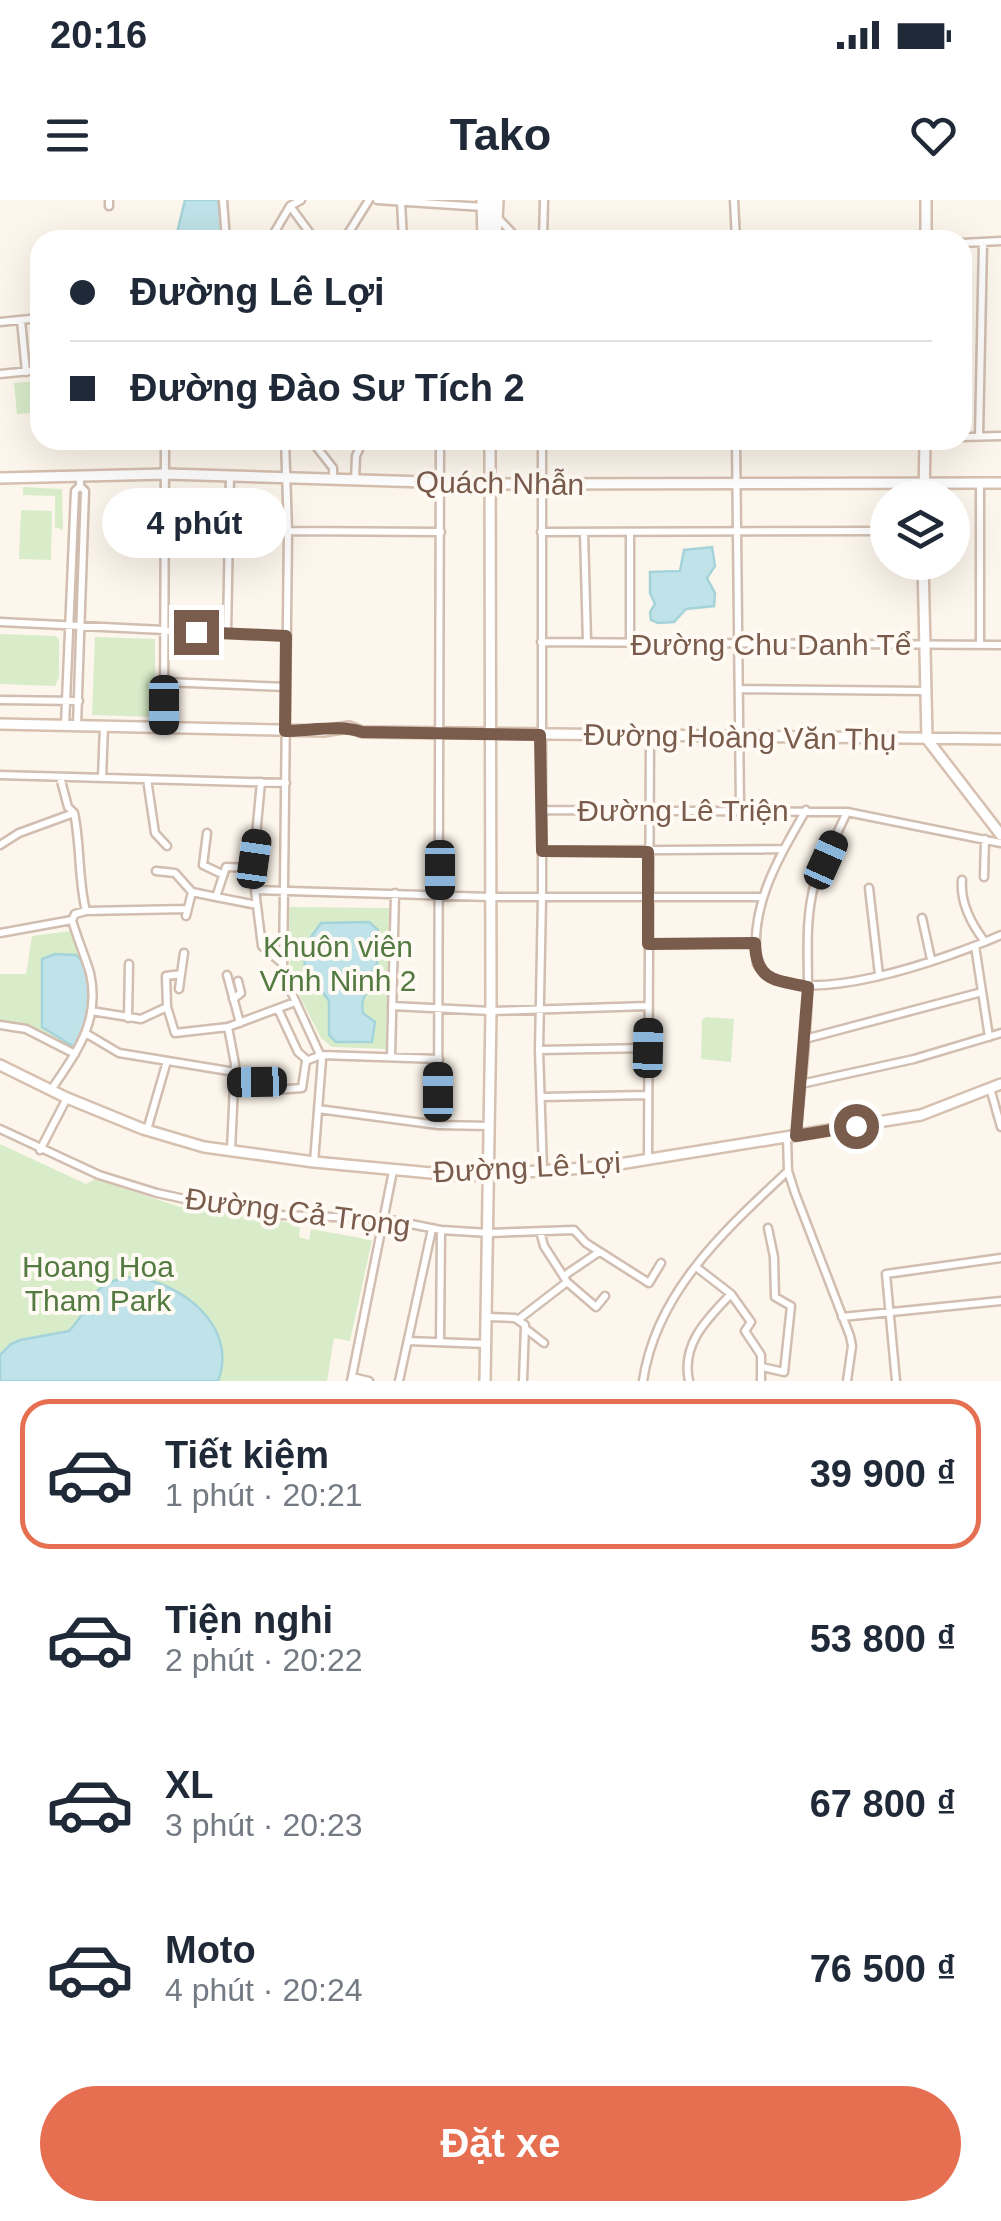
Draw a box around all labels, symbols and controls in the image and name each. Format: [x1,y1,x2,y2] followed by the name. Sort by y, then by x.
[50,14,147,56] text: 20:16
[40,108,95,163] icon: menu
[906,108,961,163] icon: heart
[450,109,551,160] text: Tako
[130,271,385,313] text: Đường Lê Lợi
[130,367,525,409] text: Đường Đào Sư Tích 2
[415,465,585,501] street label: Quách Nhẫn
[870,480,970,580] map controls
[870,480,970,580] button: layers
[104,487,288,557] callout: 4 phút
[147,505,242,541] text: 4 phút
[174,610,219,655] route end
[630,628,912,661] street label: Đường Chu Danh Tể
[149,675,179,735] car
[583,718,897,756] street label: Đường Hoàng Văn Thụ
[577,794,789,827] street label: Đường Lê Triện
[800,826,852,894] car
[235,827,273,891] car
[425,840,455,900] car
[260,930,416,997] park label: Khuôn viên Vĩnh Ninh 2
[632,1018,664,1078] car
[423,1062,453,1122] car
[227,1066,287,1098] car
[834,1104,879,1149] route start
[432,1146,622,1188] street label: Đường Lê Lợi
[184,1182,412,1242] street label: Đường Cả Trọng
[22,1250,174,1317] park label: Hoang Hoa Tham Park
[45,1429,135,1519] icon: car
[165,1434,329,1476] text: Tiết kiệm
[810,1453,956,1495] text: 39 900 ₫
[165,1477,362,1513] text: 1 phút · 20:21
[45,1594,135,1684] icon: car
[165,1599,333,1641] text: Tiện nghi
[810,1618,956,1660] text: 53 800 ₫
[165,1642,362,1678] text: 2 phút · 20:22
[45,1759,135,1849] icon: car
[165,1764,214,1806] text: XL
[810,1783,956,1825] text: 67 800 ₫
[165,1807,362,1843] text: 3 phút · 20:23
[45,1924,135,2014] icon: car
[165,1929,256,1971] text: Moto
[810,1948,956,1990] text: 76 500 ₫
[165,1972,362,2008] text: 4 phút · 20:24
[40,2086,961,2201] button: Đặt xe

